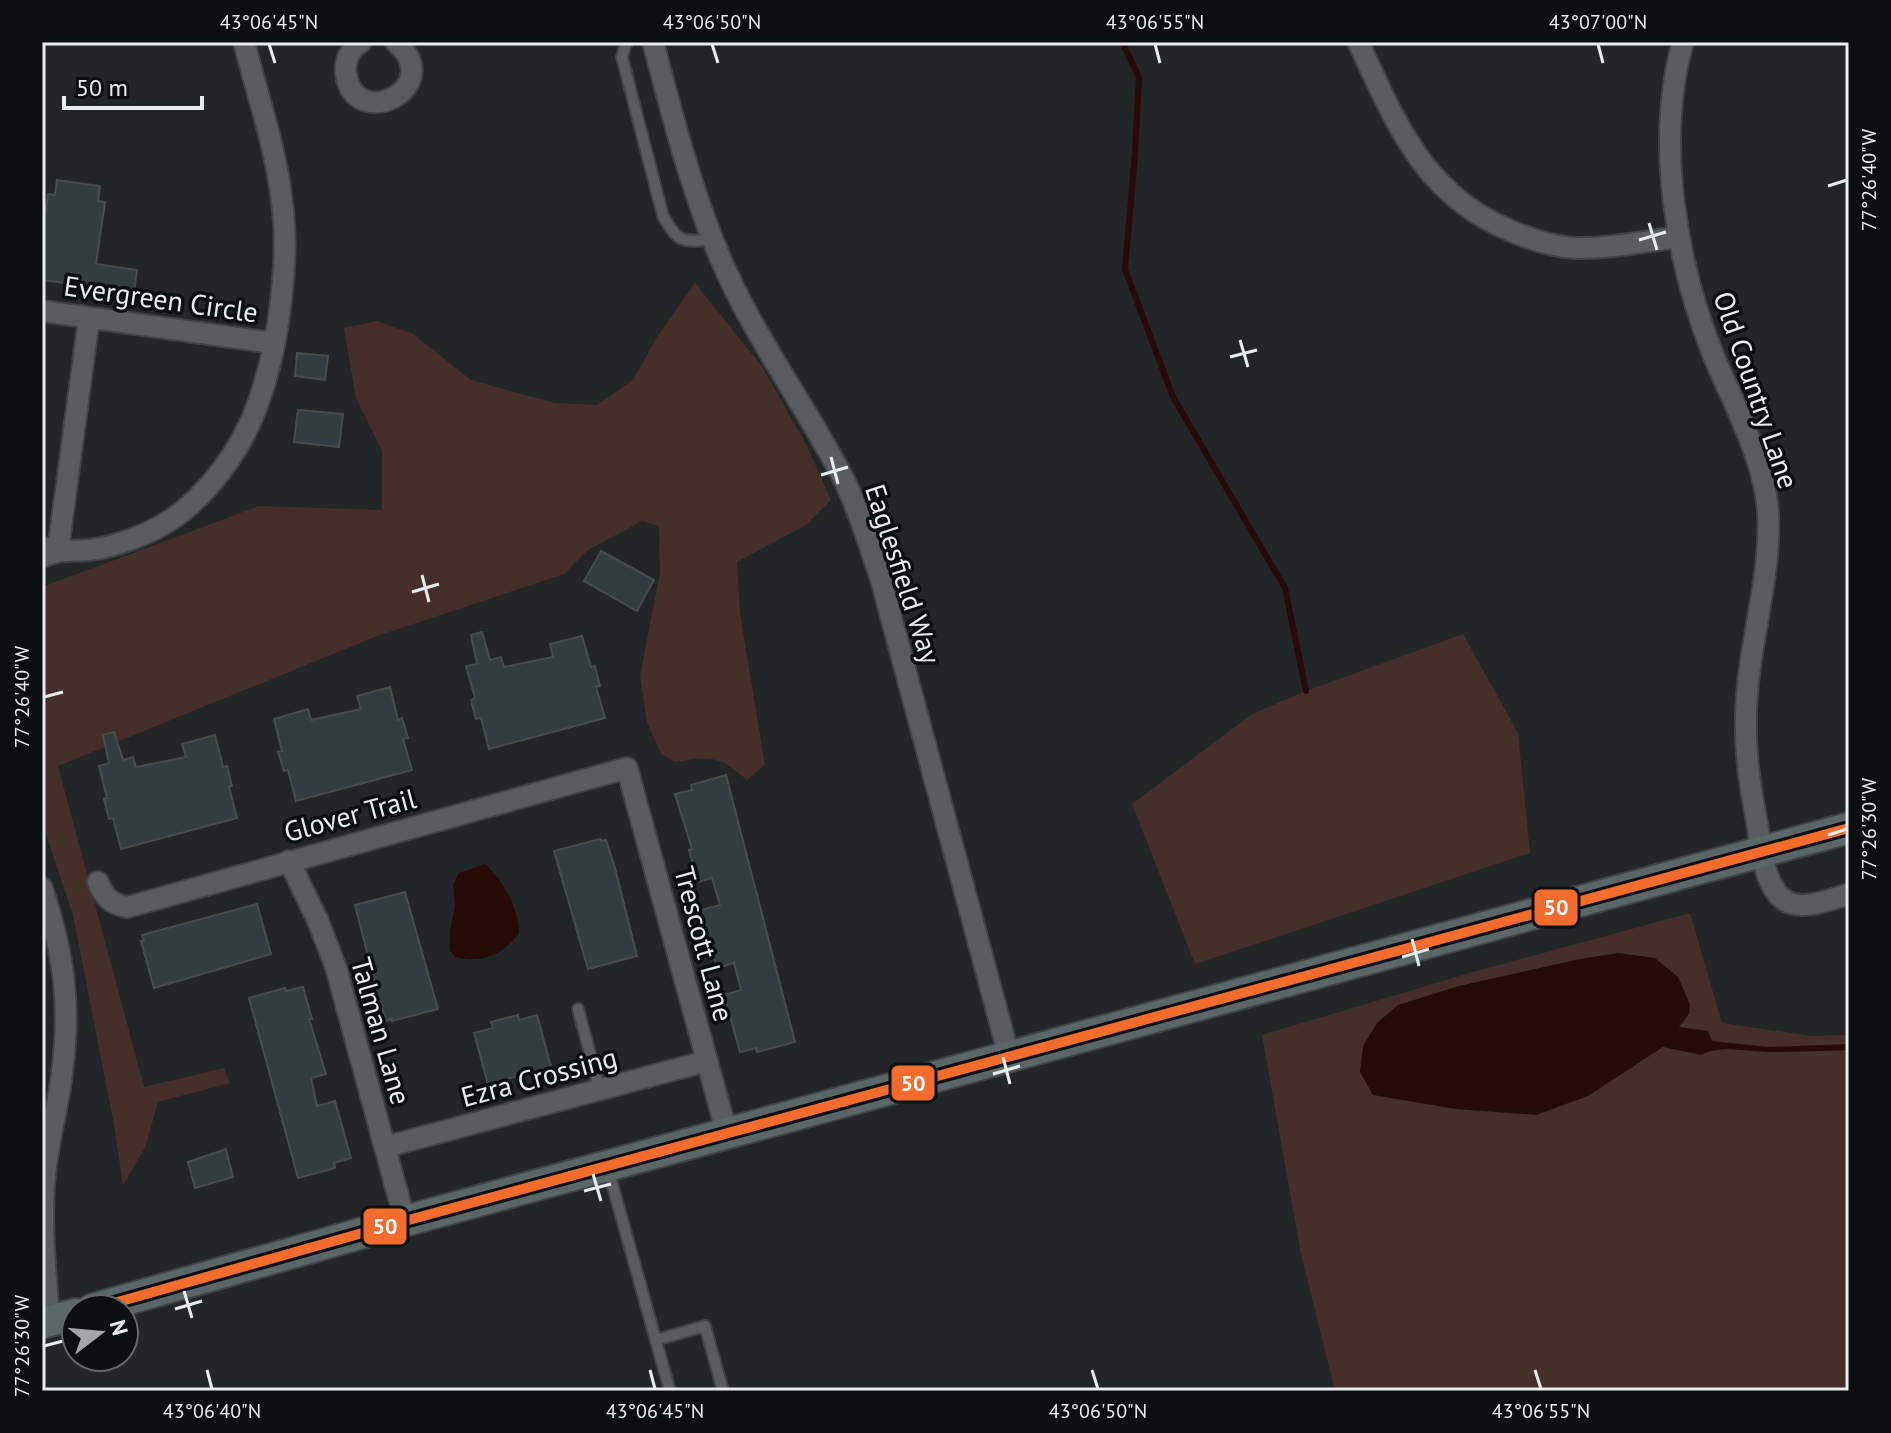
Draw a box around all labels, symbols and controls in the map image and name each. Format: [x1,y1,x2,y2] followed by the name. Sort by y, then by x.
[220,9,318,35] text: 43°06'45"N
[663,9,761,35] text: 43°06'50"N
[1106,9,1204,35] text: 43°06'55"N
[1549,9,1647,35] text: 43°07'00"N
[64,60,202,110] scale bar
[76,72,128,103] text: 50 m
[1856,128,1882,231] text: 77°26'40"W
[62,267,260,330] street label: Evergreen Circle
[1705,286,1808,493] street label: Old Country Lane
[857,479,950,668] street label: Eaglesfield Way
[9,645,35,748] text: 77°26'40"W
[1856,777,1882,880] text: 77°26'30"W
[280,779,420,850] street label: Glover Trail
[666,862,743,1025] street label: Trescott Lane
[1533,888,1579,927] line badge: 50
[1544,893,1568,921] text: 50
[343,953,420,1109] street label: Talman Lane
[457,1038,621,1115] street label: Ezra Crossing
[890,1064,936,1102] line badge: 50
[901,1069,925,1097] text: 50
[362,1207,408,1246] line badge: 50
[373,1212,397,1240] text: 50
[60,1293,140,1373] north arrow
[9,1294,35,1397] text: 77°26'30"W
[104,1317,135,1338] text: N
[163,1398,261,1424] text: 43°06'40"N
[606,1398,704,1424] text: 43°06'45"N
[1049,1398,1147,1424] text: 43°06'50"N
[1492,1398,1590,1424] text: 43°06'55"N

